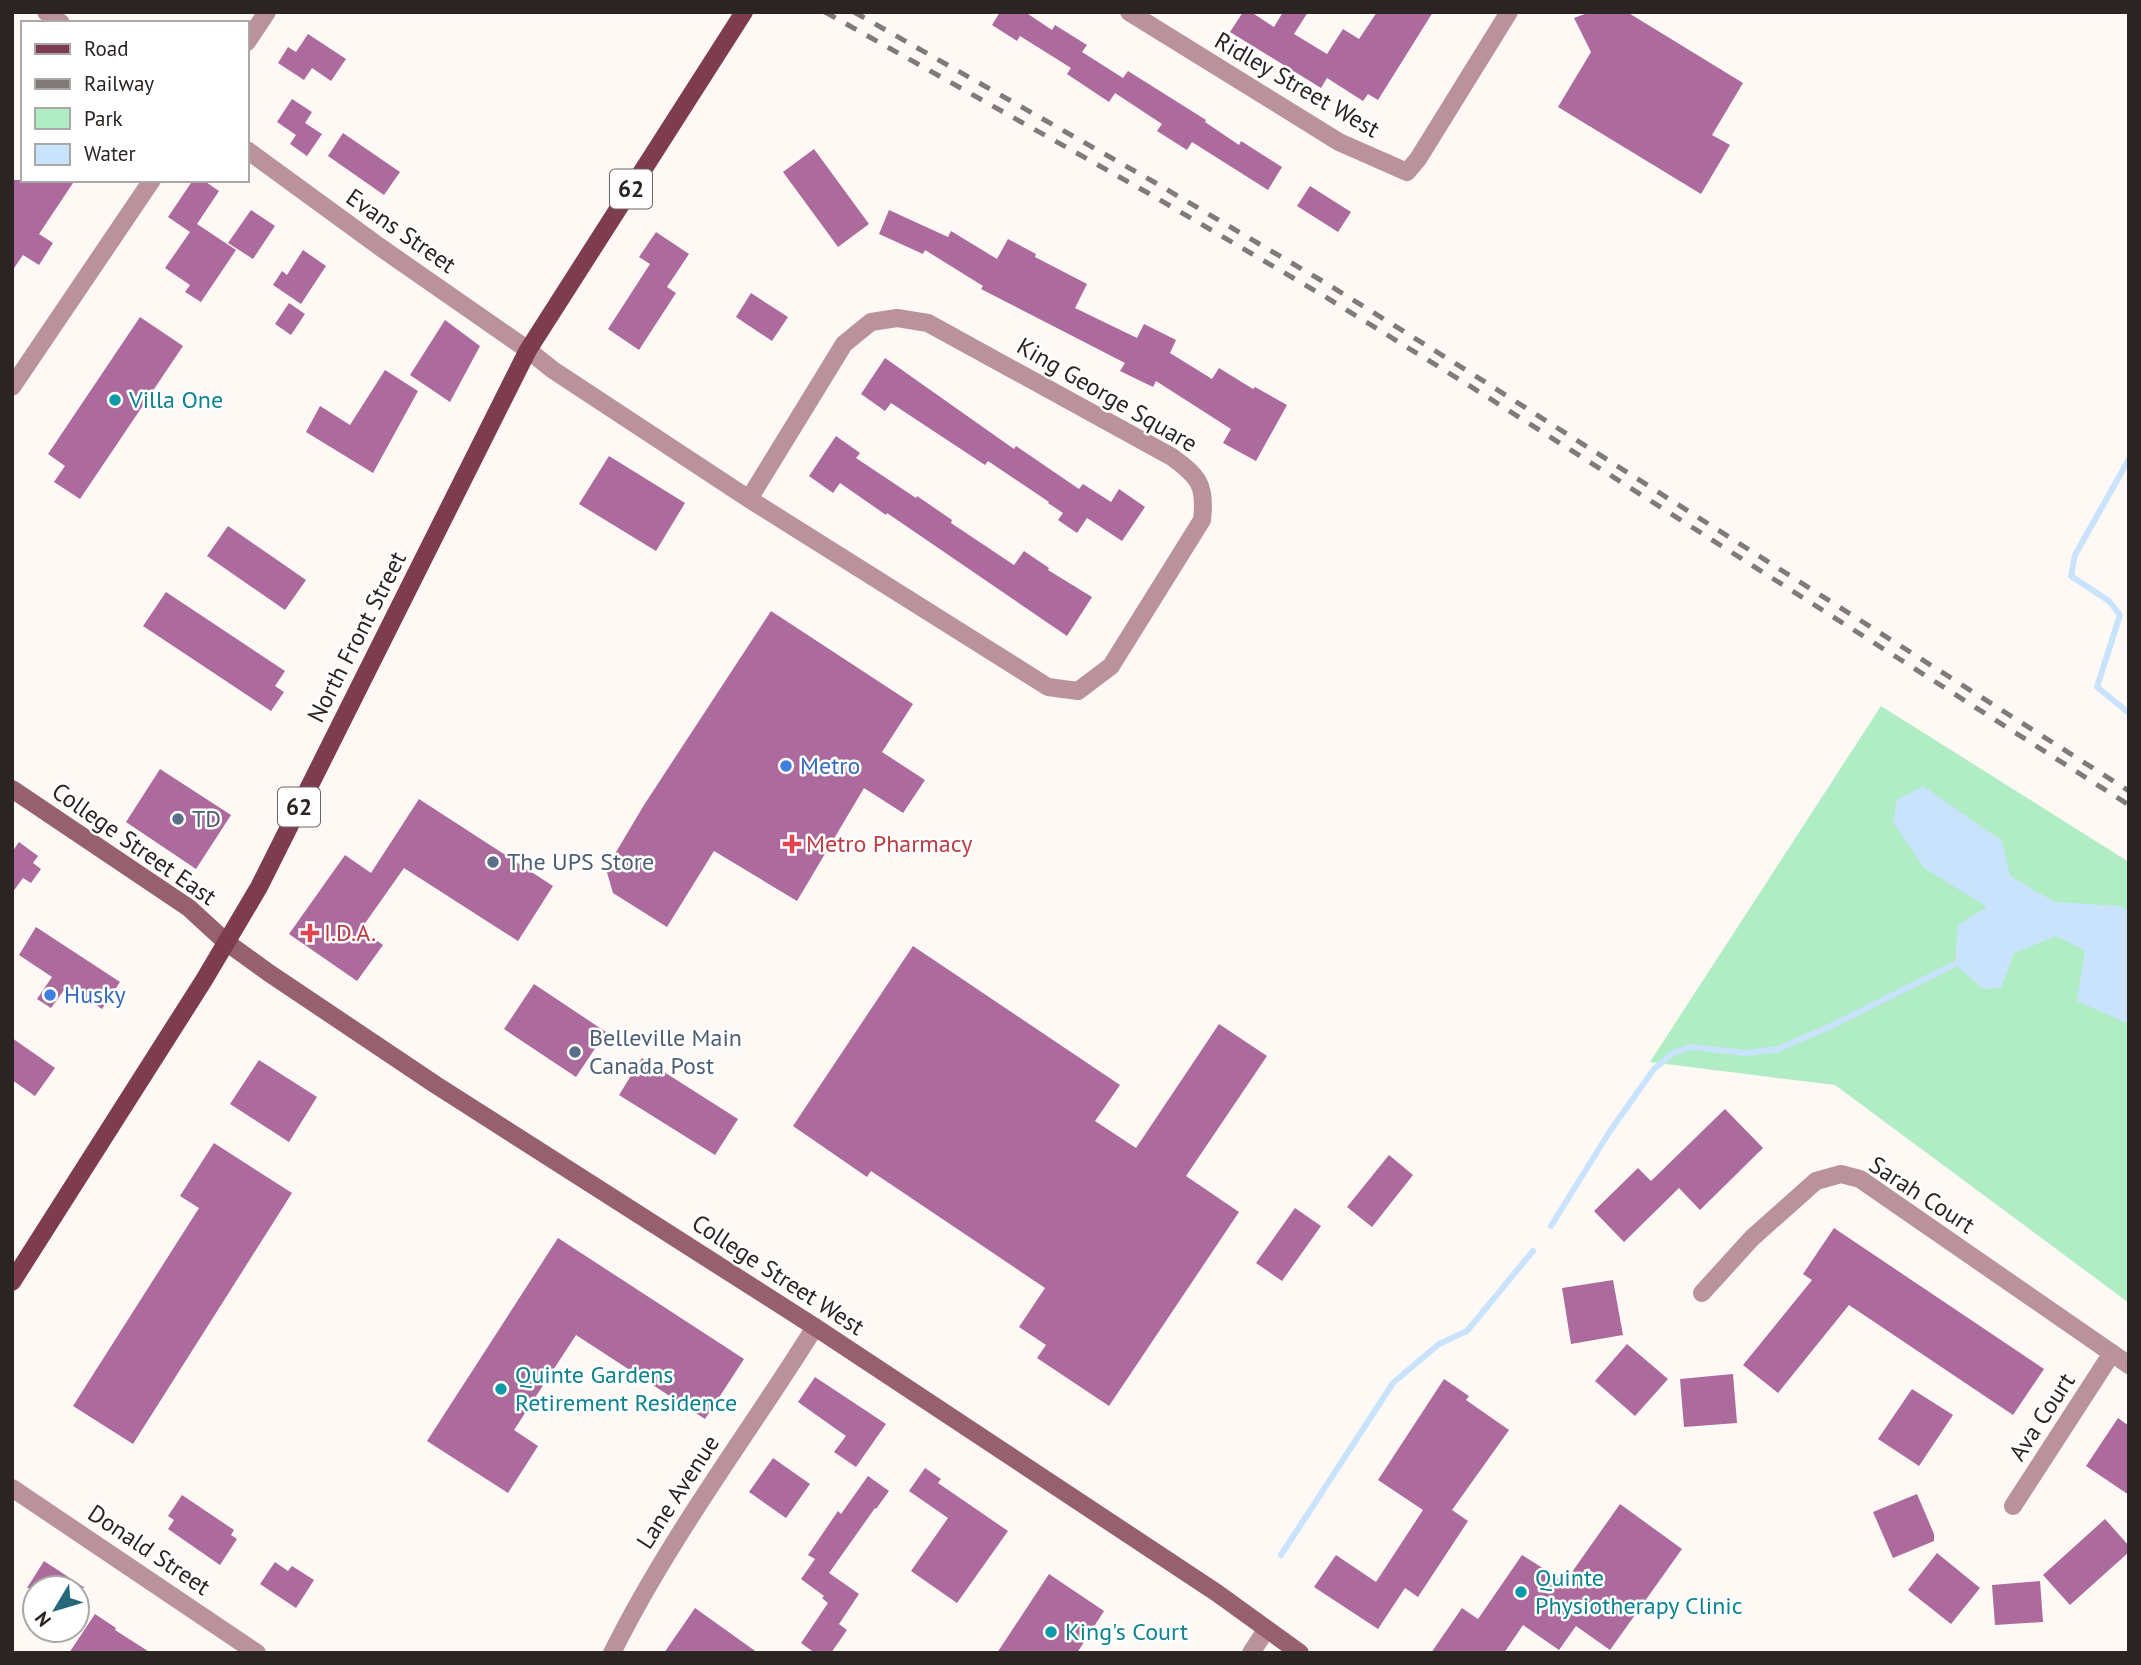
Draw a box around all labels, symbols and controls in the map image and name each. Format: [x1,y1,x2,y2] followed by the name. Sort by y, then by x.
[21,21,248,182] legend
[1209,25,1385,144] street label: Ridley Street West
[84,35,128,62] text: Road
[84,70,154,97] text: Railway
[84,105,123,132] text: Park
[84,140,136,167] text: Water
[610,170,652,208] road number: 62
[340,181,462,280] street label: Evans Street
[1011,330,1203,459] street label: King George Square
[128,384,223,415] place label: Villa One
[107,392,123,408] marker: Villa One
[300,546,413,728] street label: North Front Street
[800,750,860,781] place label: Metro
[778,758,794,774] marker: Metro
[46,775,223,912] street label: College Street East
[278,788,320,827] road number: 62
[192,803,221,834] place label: TD
[170,811,186,827] marker: TD
[806,828,972,859] place label: Metro Pharmacy
[784,836,800,852] marker: Metro Pharmacy
[507,846,654,877] place label: The UPS Store
[485,854,501,870] marker: The UPS Store
[324,917,376,948] place label: I.D.A.
[302,925,318,941] marker: I.D.A.
[64,979,126,1010] place label: Husky
[42,987,58,1003] marker: Husky
[589,1022,742,1081] place label: Belleville Main Canada Post
[567,1044,583,1060] marker: Belleville Main Canada Post
[1864,1149,1981,1240] street label: Sarah Court
[686,1207,870,1342] street label: College Street West
[515,1359,737,1418] place label: Quinte Gardens Retirement Residence
[2002,1367,2081,1467] street label: Ava Court
[493,1381,509,1397] marker: Quinte Gardens Retirement Residence
[629,1429,726,1555] street label: Lane Avenue
[82,1497,216,1602] street label: Donald Street
[1535,1562,1743,1621] place label: Quinte Physiotherapy Clinic
[21,1574,91,1644] north arrow
[1513,1584,1529,1600] marker: Quinte Physiotherapy Clinic
[29,1607,56,1632] text: N
[1065,1616,1188,1647] place label: King's Court
[1043,1624,1059,1640] marker: King's Court

